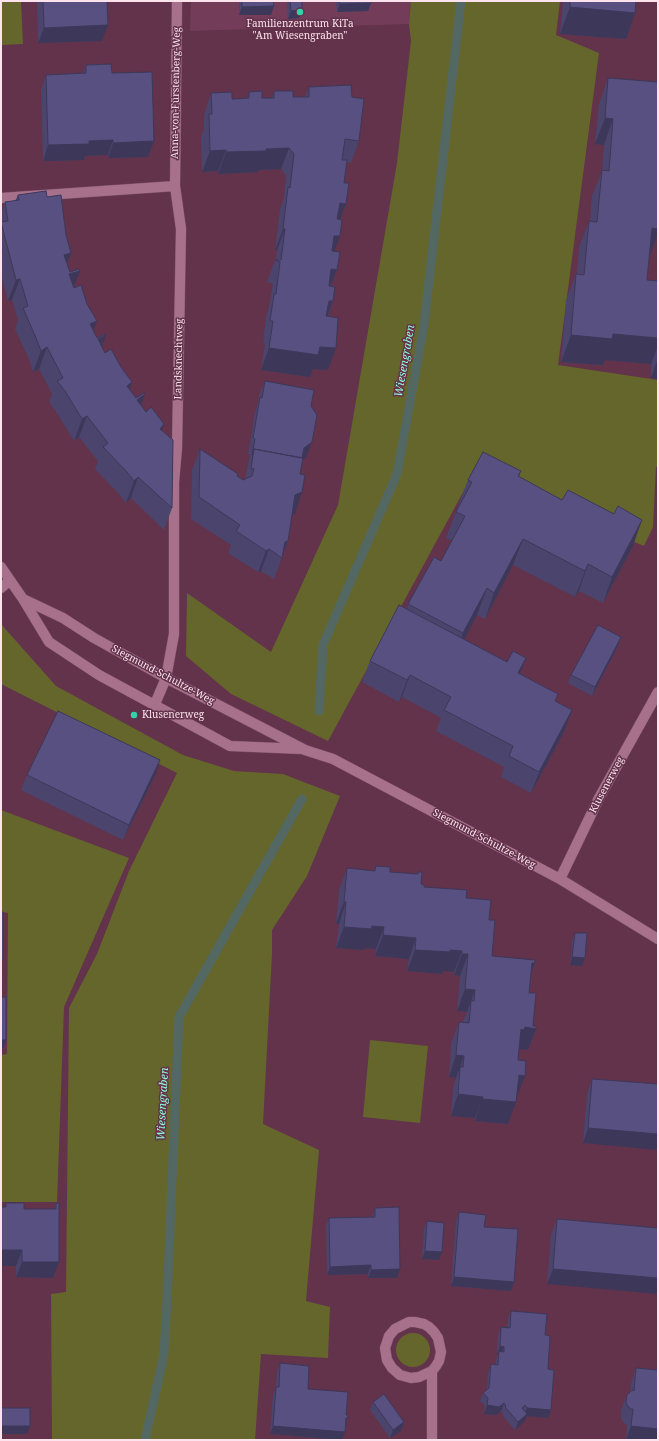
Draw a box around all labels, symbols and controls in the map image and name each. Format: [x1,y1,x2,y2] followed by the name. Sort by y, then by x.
[295,7,305,17] marker: Familienzentrum KiTa "Am Wiesengraben"
[246,18,354,42] place label: Familienzentrum KiTa "Am Wiesengraben"
[169,27,183,159] street label: Anna-von-Fürstenberg-Weg
[172,319,186,399] street label: Landsknechtweg
[392,324,418,398] water label: Wiesengraben
[110,643,216,707] street label: Siegmund-Schultze-Weg
[142,709,204,721] place label: Klusenerweg
[129,710,139,720] marker: Klusenerweg
[587,755,627,815] street label: Klusenerweg
[431,807,537,871] street label: Siegmund-Schultze-Weg
[154,1067,172,1141] water label: Wiesengraben

